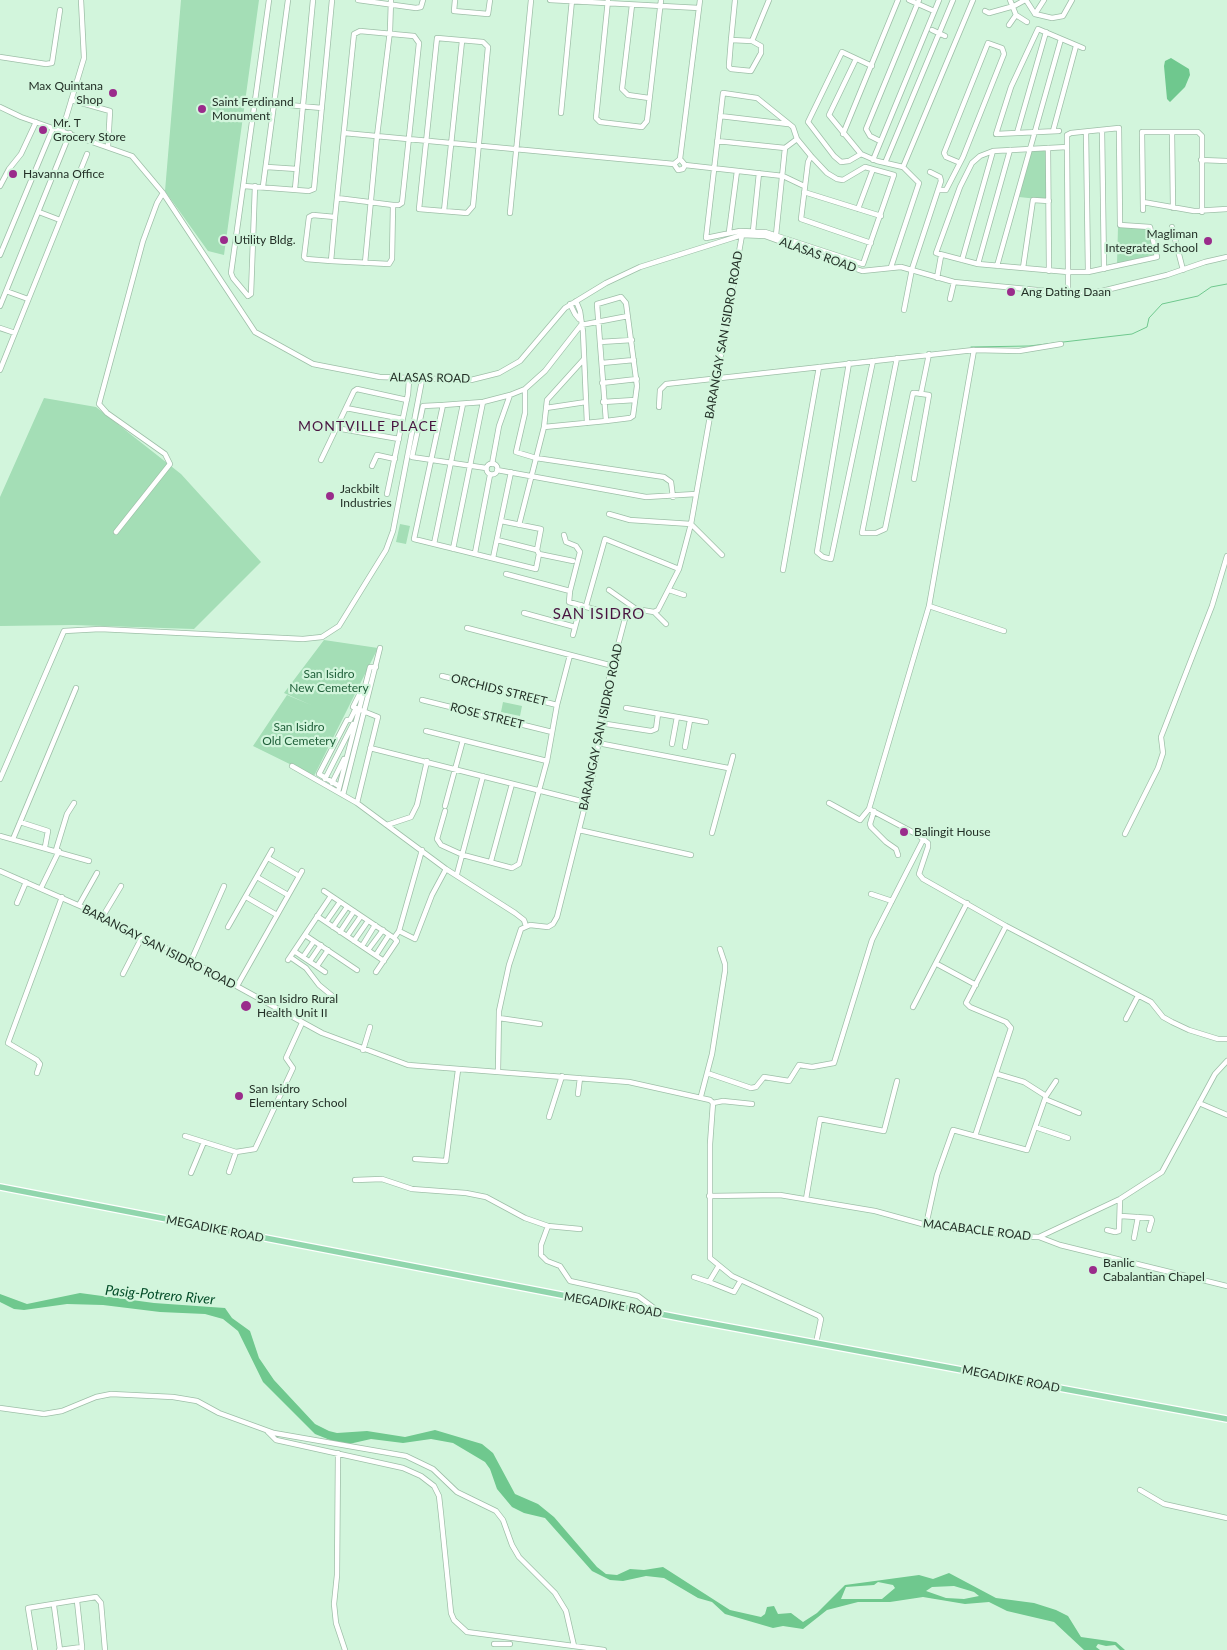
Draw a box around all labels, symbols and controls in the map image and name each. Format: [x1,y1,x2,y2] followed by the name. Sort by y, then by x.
[28,79,103,107] place label: Max Quintana Shop
[107,87,119,99] marker: Max Quintana Shop
[212,95,294,123] place label: Saint Ferdinand Monument
[196,103,208,115] marker: Saint Ferdinand Monument
[53,116,126,144] place label: Mr. T Grocery Store
[37,124,49,136] marker: Mr. T Grocery Store
[23,167,104,181] place label: Havanna Office
[7,168,19,180] marker: Havanna Office
[1105,227,1198,255] place label: Magliman Integrated School
[234,233,296,247] place label: Utility Bldg.
[218,234,230,246] marker: Utility Bldg.
[778,234,858,276] street label: ALASAS ROAD
[1202,235,1214,247] marker: Magliman Integrated School
[702,250,746,420] street label: BARANGAY SAN ISIDRO ROAD
[1021,285,1111,299] place label: Ang Dating Daan
[1005,286,1017,298] marker: Ang Dating Daan
[390,370,470,386] street label: ALASAS ROAD
[296,418,440,434] district label: MONTVILLE PLACE
[340,482,392,510] place label: Jackbilt Industries
[324,490,336,502] marker: Jackbilt Industries
[551,605,647,623] district label: SAN ISIDRO
[576,642,626,812] street label: BARANGAY SAN ISIDRO ROAD
[289,667,369,695] park label: San Isidro New Cemetery
[450,671,548,709] street label: ORCHIDS STREET
[449,700,525,732] street label: ROSE STREET
[262,720,336,748] park label: San Isidro Old Cemetery
[914,825,991,839] place label: Balingit House
[898,826,910,838] marker: Balingit House
[80,902,238,992] street label: BARANGAY SAN ISIDRO ROAD
[257,992,338,1020] place label: San Isidro Rural Health Unit II
[239,999,253,1013] marker: San Isidro Rural Health Unit II
[249,1082,347,1110] place label: San Isidro Elementary School
[233,1090,245,1102] marker: San Isidro Elementary School
[165,1212,265,1246] street label: MEGADIKE ROAD
[922,1216,1032,1244] street label: MACABACLE ROAD
[1103,1256,1205,1284] place label: Banlic Cabalantian Chapel
[1087,1264,1099,1276] marker: Banlic Cabalantian Chapel
[104,1282,216,1308] water label: Pasig-Potrero River
[563,1289,663,1321] street label: MEGADIKE ROAD
[961,1362,1061,1396] street label: MEGADIKE ROAD

